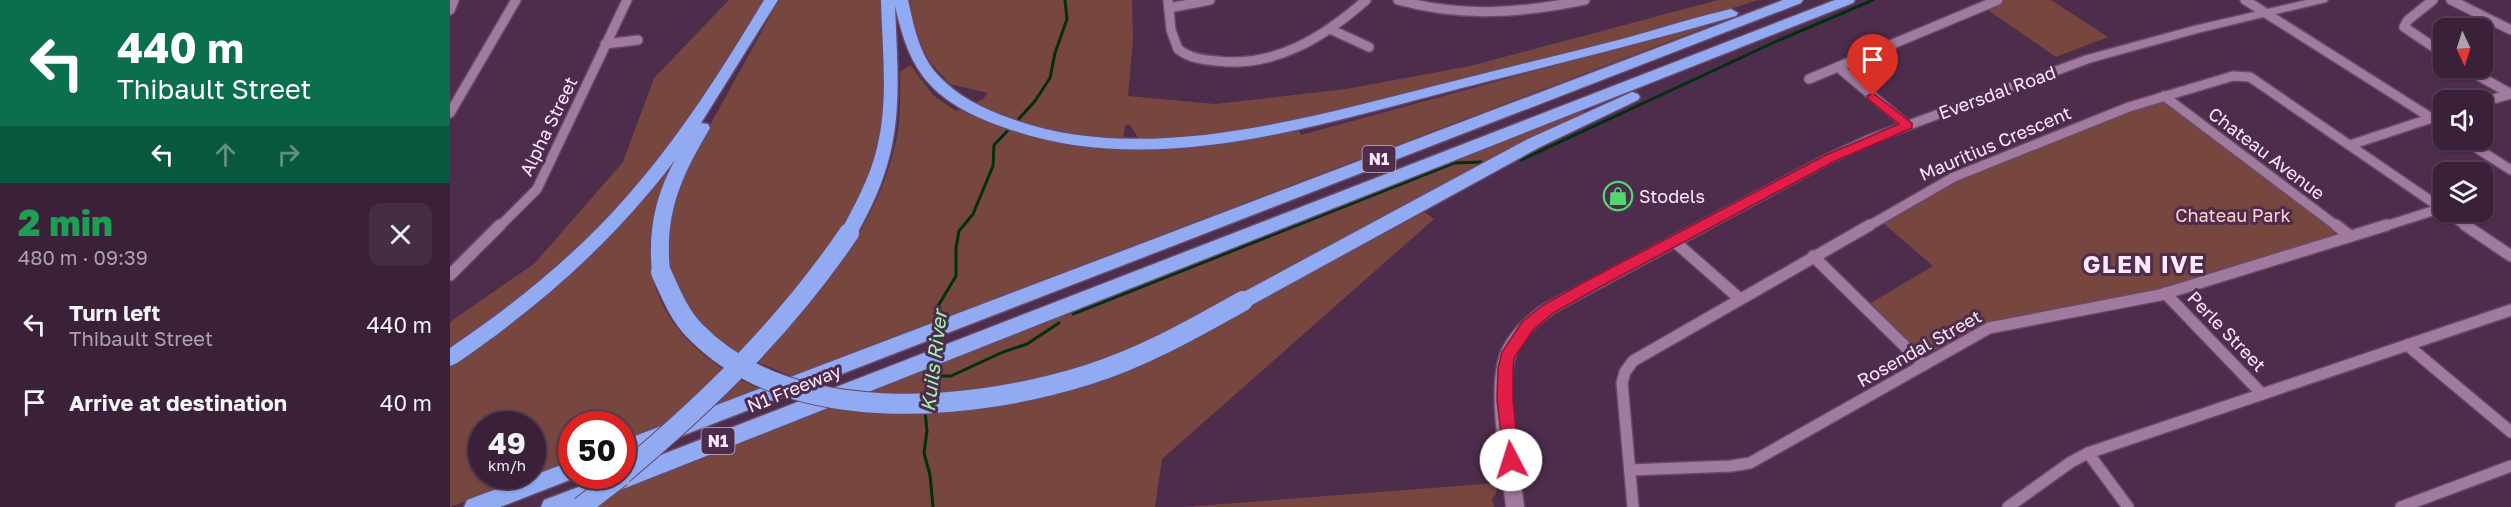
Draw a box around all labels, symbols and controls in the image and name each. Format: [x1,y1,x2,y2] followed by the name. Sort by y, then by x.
[2433,18,2493,78] north arrow
[2433,18,2493,222] map controls
[117,22,244,72] text: 440 m
[18,24,96,102] icon: left
[1847,34,1898,96] pin
[1856,43,1889,76] icon: arrive
[1935,61,2059,123] street label: Eversdal Road
[117,73,311,105] text: Thibault Street
[515,73,581,179] street label: Alpha Street
[2433,90,2493,150] button: sound
[1916,101,2074,185] street label: Mauritius Crescent
[2204,102,2330,204] street label: Chateau Avenue
[146,138,179,171] icon: left
[209,138,242,171] icon: ahead
[272,138,305,171] icon: right
[1362,146,1396,172] road number: N1
[2433,162,2493,222] button: layers
[1602,180,1634,212] shop icon: Stodels
[1639,185,1705,207] place label: Stodels
[18,201,113,244] text: 2 min
[369,203,432,266] button: close
[2175,204,2291,226] park label: Chateau Park
[18,245,148,269] text: 480 m · 09:39
[2083,249,2205,278] district label: GLEN IVE
[2183,286,2271,376] street label: Perle Street
[69,299,160,326] text: Turn left
[1853,305,1985,391] street label: Rosendal Street
[915,306,952,413] water label: Kuils River
[18,308,51,341] icon: left
[367,311,432,338] text: 440 m
[69,326,213,350] text: Thibault Street
[744,359,844,417] street label: N1 Freeway
[18,386,51,419] icon: arrive
[69,389,287,416] text: Arrive at destination
[380,389,432,416] text: 40 m
[558,411,636,489] speed limit sign: 50
[488,425,526,461] text: 49
[702,428,734,454] road number: N1
[1479,428,1543,492] position arrow
[488,456,526,474] text: km/h

